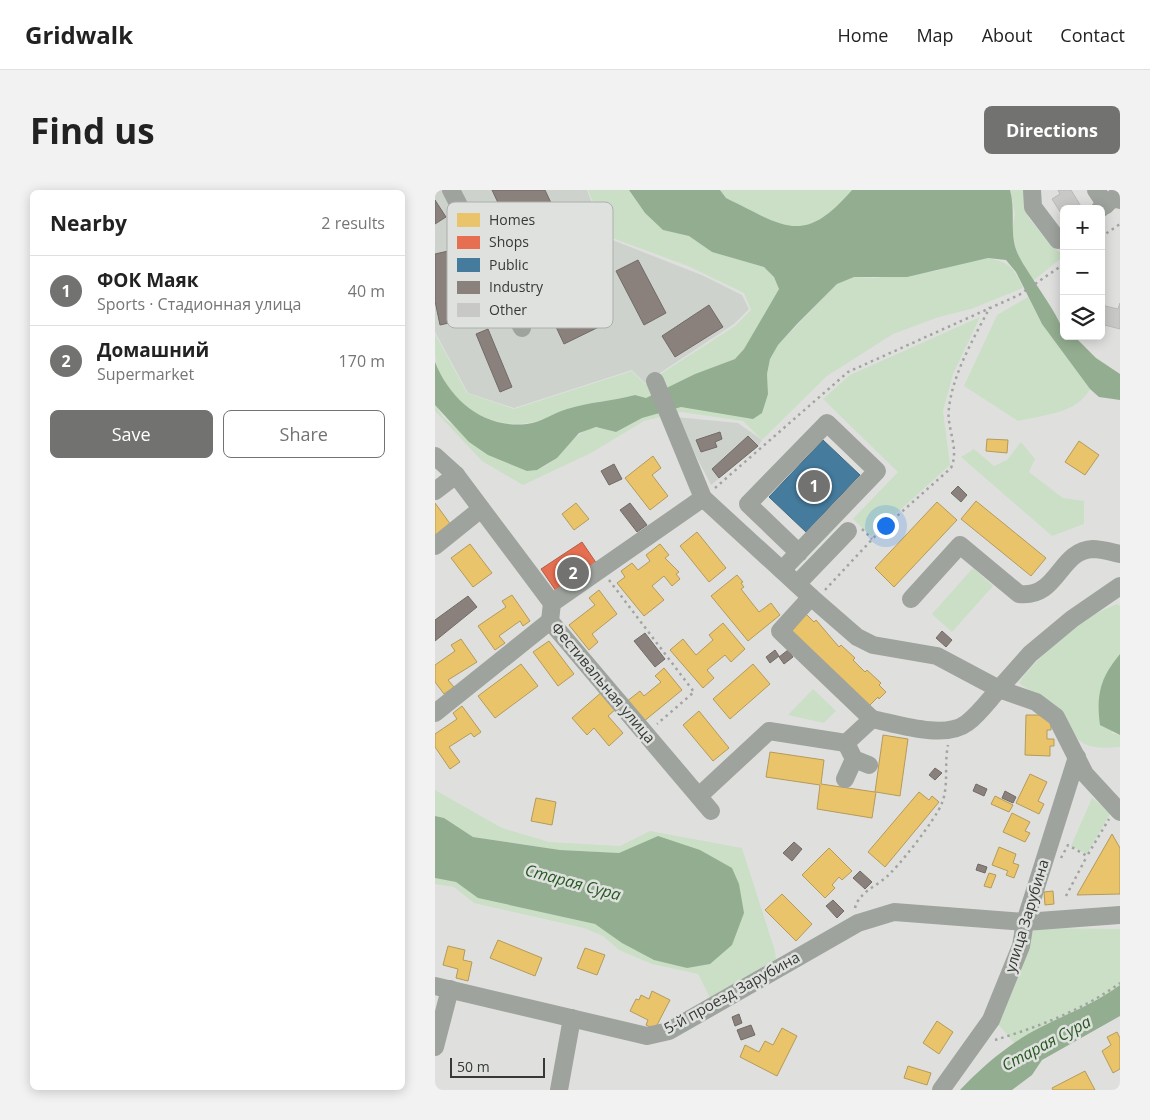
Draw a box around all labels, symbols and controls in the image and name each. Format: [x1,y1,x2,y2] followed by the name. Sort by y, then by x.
[25,18,133,51] text: Gridwalk
[838,23,888,47] text: Home
[916,23,954,47] text: Map
[982,23,1032,47] text: About
[1060,23,1125,47] text: Contact
[984,106,1120,154] button: Directions
[30,107,155,154] text: Find us
[447,202,613,328] legend
[1060,205,1105,340] map controls
[1060,205,1105,250] button: +
[50,209,127,237] text: Nearby
[489,210,536,229] text: Homes
[321,212,385,234] text: 2 results
[489,232,529,251] text: Shops
[1060,250,1105,295] button: −
[489,255,529,274] text: Public
[97,267,199,293] text: ФОК Маяк
[489,277,544,296] text: Industry
[61,280,71,302] text: 1
[348,280,385,302] text: 40 m
[97,293,301,315] text: Sports · Стадионная улица
[1060,295,1105,340] button: layers
[489,300,527,319] text: Other
[97,337,209,363] text: Домашний
[61,350,71,372] text: 2
[339,350,385,372] text: 170 m
[97,363,194,385] text: Supermarket
[50,410,213,458] button: Save
[223,410,385,458] button: Share
[798,467,830,505] pin: 1
[873,513,899,539] your location
[557,554,589,592] pin: 2
[547,618,660,747] street label: Фестивальная улица
[999,857,1053,975] street label: улица Зарубина
[523,859,623,905] water label: Старая Сура
[660,946,803,1038] street label: 5-й проезд Зарубина
[997,1010,1095,1076] water label: Старая Сура
[450,1055,545,1078] scale bar
[457,1057,490,1076] text: 50 m

